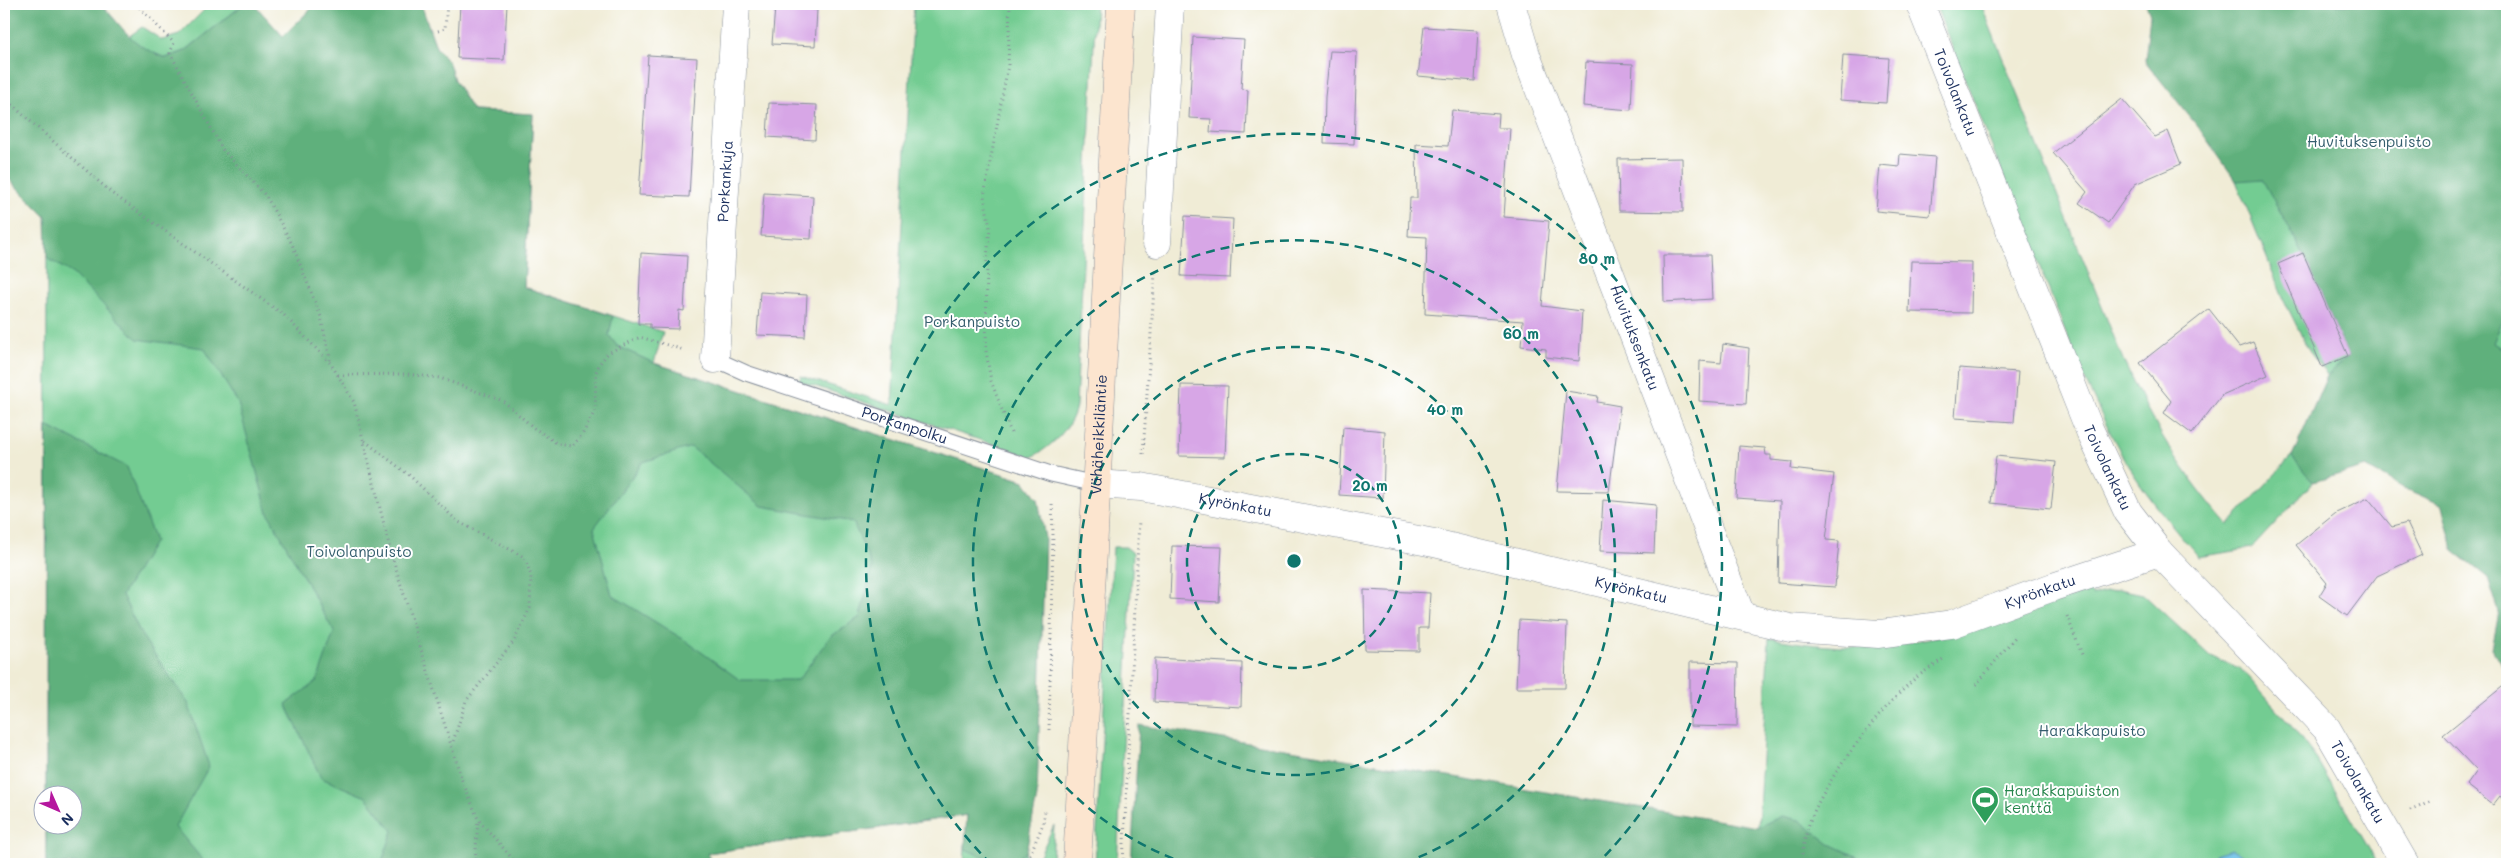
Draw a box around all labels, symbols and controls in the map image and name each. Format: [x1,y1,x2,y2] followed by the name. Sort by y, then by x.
[1930,45,1982,138] street label: Toivolankatu
[2307,131,2431,151] park label: Huvituksenpuisto
[712,140,737,223] street label: Porkankuja
[1579,248,1615,268] text: 80 m
[1606,282,1665,393] street label: Huvituksenkatu
[924,311,1020,331] park label: Porkanpuisto
[1503,323,1539,343] text: 60 m
[1085,374,1111,495] street label: Vähäheikkiläntie
[1427,399,1463,419] text: 40 m
[859,401,950,448] street label: Porkanpolku
[2080,422,2137,513] street label: Toivolankatu
[1352,475,1388,495] text: 20 m
[1197,487,1274,521] street label: Kyrönkatu
[307,541,412,561] park label: Toivolanpuisto
[1285,552,1303,570] centre of rings
[2002,569,2078,613] street label: Kyrönkatu
[1593,571,1670,607] street label: Kyrönkatu
[2038,720,2146,740] park label: Harakkapuisto
[2327,737,2390,827] street label: Toivolankatu
[2004,780,2119,817] place label: Harakkapuiston kenttä
[1970,785,2000,824] sports icon: Harakkapuiston kenttä
[32,786,82,836] north arrow
[57,809,78,830] text: N

